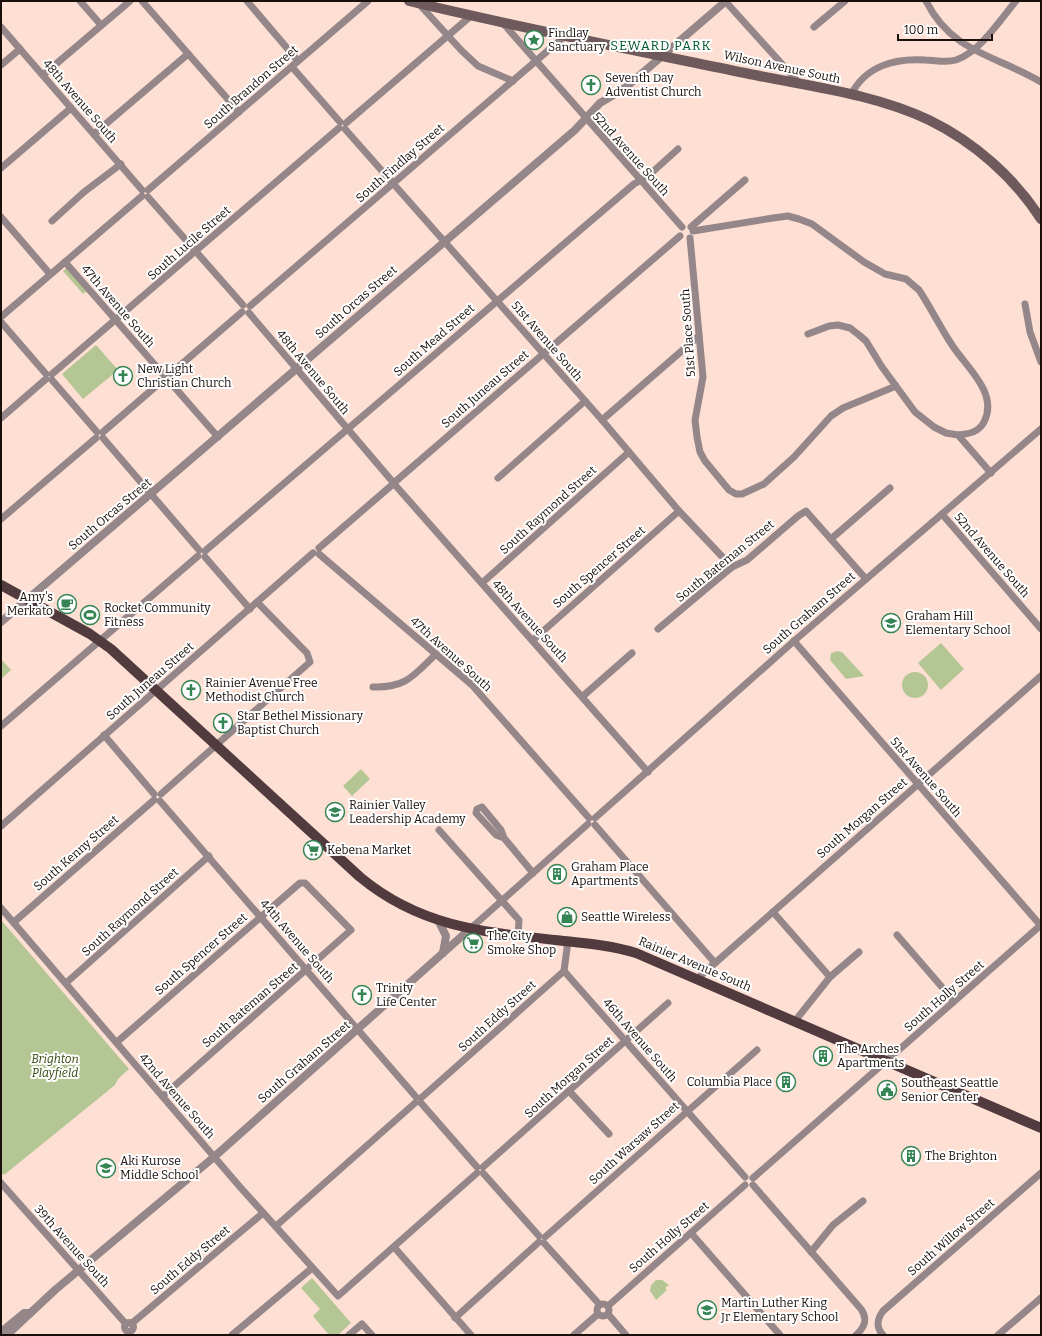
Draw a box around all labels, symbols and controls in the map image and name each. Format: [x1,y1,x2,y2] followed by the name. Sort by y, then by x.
[898,16,992,42] scale bar
[904,23,939,37] text: 100 m
[548,26,606,54] place label: Findlay Sanctuary
[523,29,545,51] place icon: Findlay Sanctuary
[610,38,712,53] district label: SEWARD PARK
[201,42,301,132] street label: South Brandon Street
[722,48,842,86] street label: Wilson Avenue South
[40,56,120,146] street label: 48th Avenue South
[605,71,702,99] place label: Seventh Day Adventist Church
[580,74,602,96] church icon: Seventh Day Adventist Church
[590,109,673,199] street label: 52nd Avenue South
[353,120,448,205] street label: South Findlay Street
[145,203,234,283] street label: South Lucile Street
[78,262,158,350] street label: 47th Avenue South
[312,262,400,341] street label: South Orcas Street
[678,288,698,378] street label: 51st Place South
[508,298,586,384] street label: 51st Avenue South
[391,301,478,379] street label: South Mead Street
[274,327,353,417] street label: 48th Avenue South
[438,347,532,431] street label: South Juneau Street
[137,362,232,390] place label: New Light Christian Church
[112,365,134,387] church icon: New Light Christian Church
[497,463,600,557] street label: South Raymond Street
[66,475,155,553] street label: South Orcas Street
[951,510,1033,601] street label: 52nd Avenue South
[673,517,777,605] street label: South Bateman Street
[550,523,648,611] street label: South Spencer Street
[760,569,858,657] street label: South Graham Street
[489,577,571,665] street label: 48th Avenue South
[7,590,53,618] place label: Amy's Merkato
[56,593,78,615] cafe icon: Amy's Merkato
[104,601,211,629] place label: Rocket Community Fitness
[79,604,101,626] sports icon: Rocket Community Fitness
[905,609,1011,637] place label: Graham Hill Elementary School
[880,612,902,634] school or university icon: Graham Hill Elementary School
[407,614,495,695] street label: 47th Avenue South
[103,639,197,723] street label: South Juneau Street
[205,676,318,704] place label: Rainier Avenue Free Methodist Church
[180,679,202,701] church icon: Rainier Avenue Free Methodist Church
[237,709,364,737] place label: Star Bethel Missionary Baptist Church
[212,712,234,734] church icon: Star Bethel Missionary Baptist Church
[887,734,965,820] street label: 51st Avenue South
[814,775,910,861] street label: South Morgan Street
[349,798,466,826] place label: Rainier Valley Leadership Academy
[324,801,346,823] school or university icon: Rainier Valley Leadership Academy
[31,812,122,894] street label: South Kenny Street
[302,839,324,861] supermarket icon: Kebena Market
[327,843,412,857] place label: Kebena Market
[571,860,649,888] place label: Graham Place Apartments
[546,863,568,885] building icon: Graham Place Apartments
[79,865,182,959] street label: South Raymond Street
[257,896,337,986] street label: 44th Avenue South
[556,906,578,928] shop icon: Seattle Wireless
[152,910,250,998] street label: South Spencer Street
[581,910,671,924] place label: Seattle Wireless
[487,929,556,957] place label: The City Smoke Shop
[462,932,484,954] supermarket icon: The City Smoke Shop
[637,934,754,994] street label: Rainier Avenue South
[901,957,987,1034] street label: South Holly Street
[199,959,301,1050] street label: South Bateman Street
[455,977,539,1054] street label: South Eddy Street
[376,981,437,1009] place label: Trinity Life Center
[351,984,373,1006] church icon: Trinity Life Center
[600,995,680,1085] street label: 46th Avenue South
[255,1018,353,1106] street label: South Graham Street
[522,1033,617,1121] street label: South Morgan Street
[837,1042,904,1070] place label: The Arches Apartments
[812,1045,834,1067] building icon: The Arches Apartments
[136,1051,218,1142] street label: 42nd Avenue South
[31,1052,79,1080] park label: Brighton Playfield
[775,1071,797,1093] building icon: Columbia Place
[687,1075,772,1089] place label: Columbia Place
[901,1076,998,1104] place label: Southeast Seattle Senior Center
[876,1079,898,1101] public building icon: Southeast Seattle Senior Center
[586,1098,682,1187] street label: South Warsaw Street
[900,1145,922,1167] building icon: The Brighton
[925,1149,998,1163] place label: The Brighton
[120,1154,199,1182] place label: Aki Kurose Middle School
[95,1157,117,1179] school or university icon: Aki Kurose Middle School
[905,1195,998,1278] street label: South Willow Street
[626,1198,712,1275] street label: South Holly Street
[31,1202,113,1290] street label: 39th Avenue South
[147,1222,233,1297] street label: South Eddy Street
[720,1296,839,1324] place label: Martin Luther King Jr Elementary School
[696,1299,718,1321] school or university icon: Martin Luther King Jr Elementary School

